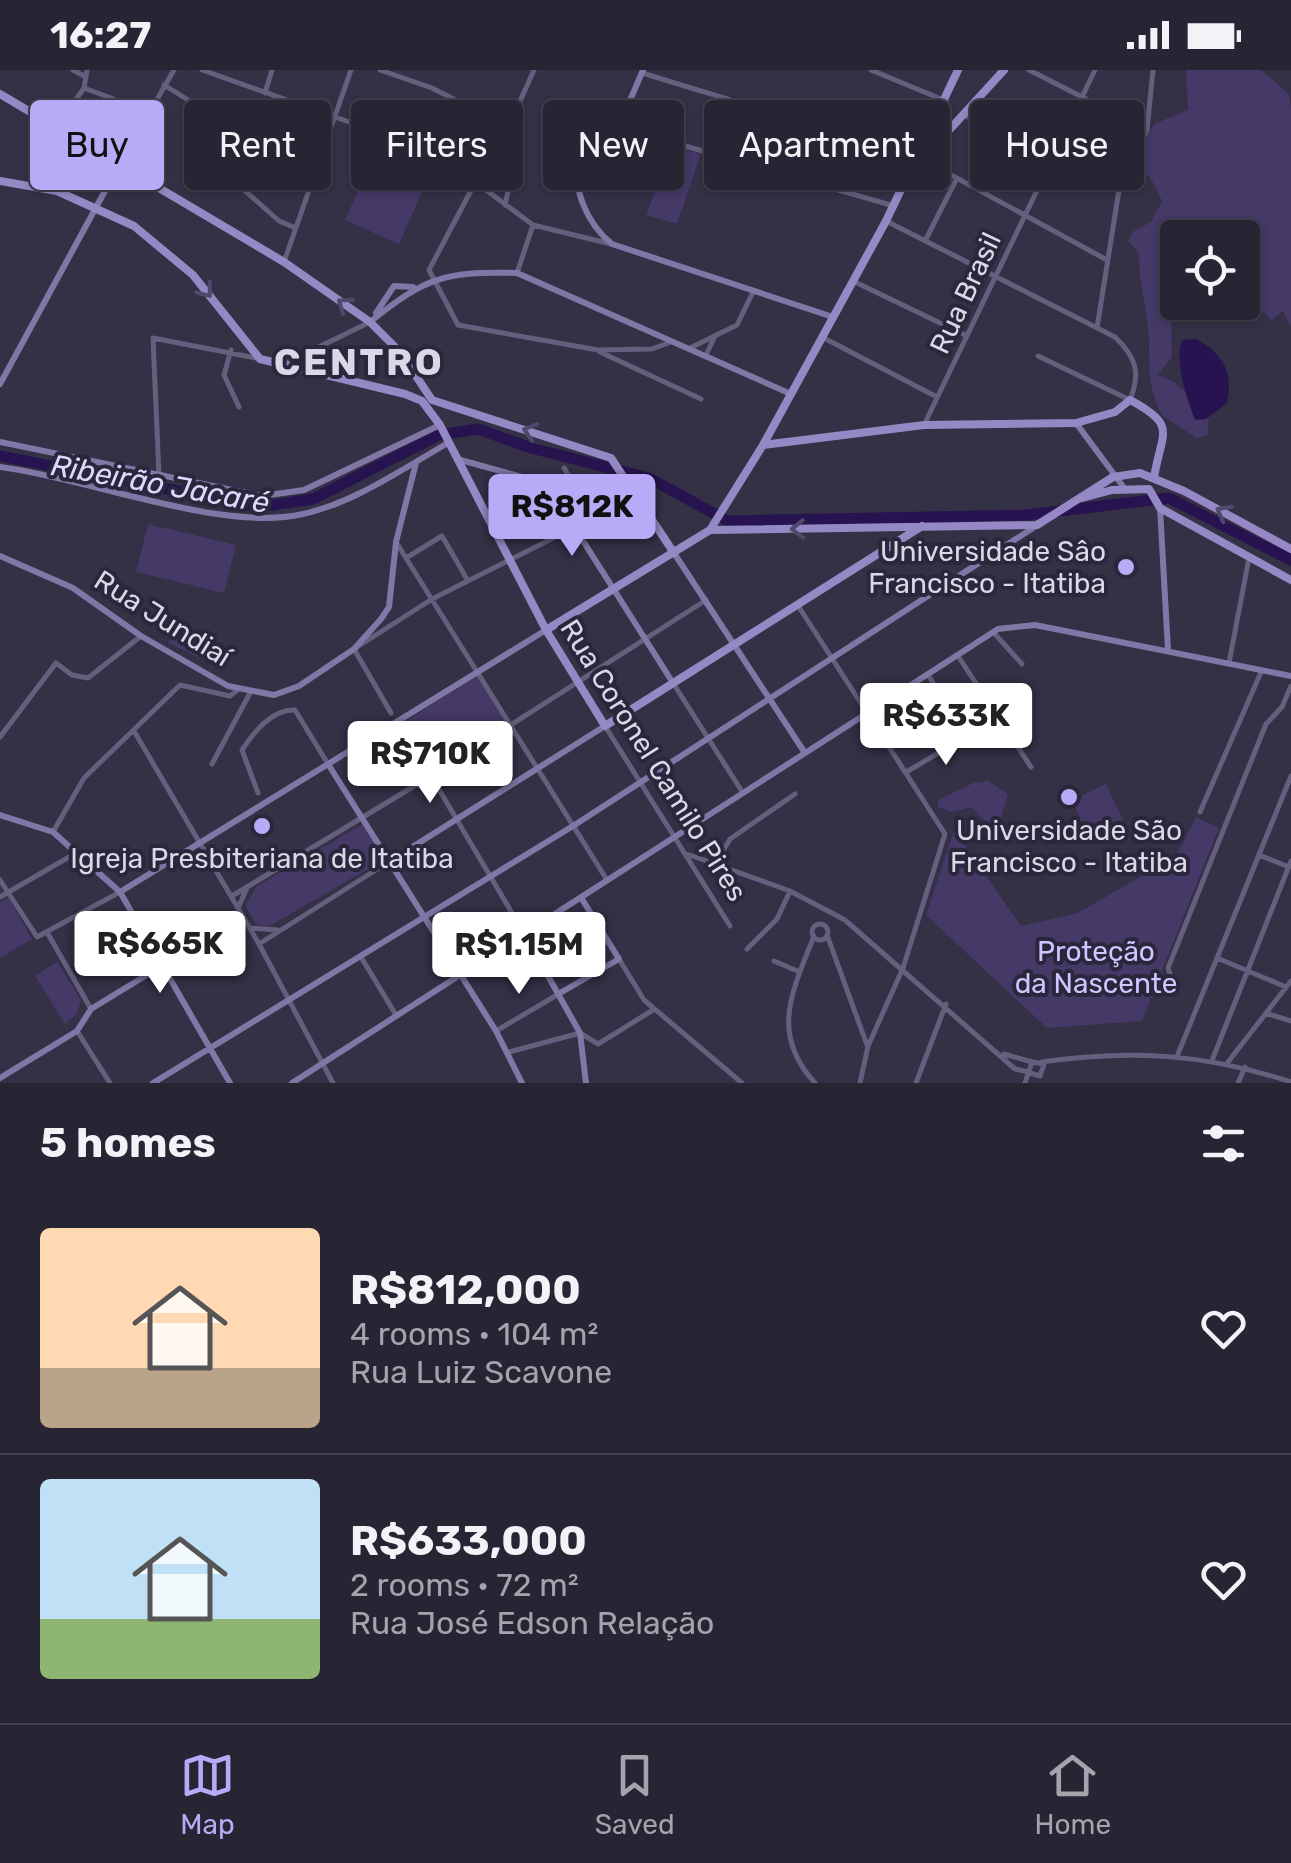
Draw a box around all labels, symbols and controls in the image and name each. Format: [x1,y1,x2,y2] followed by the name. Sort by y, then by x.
[50,12,151,58] text: 16:27
[30,100,164,190] chip: Buy
[184,100,331,190] chip: Rent
[351,100,523,190] chip: Filters
[543,100,684,190] chip: New
[704,100,950,190] chip: Apartment
[970,100,1144,190] chip: House
[1160,220,1260,320] map controls
[1160,220,1260,320] button: locate
[923,227,1008,359] street label: Rua Brasil
[194,280,212,298] one-way arrow
[336,298,355,316] one-way arrow
[274,339,444,385] district label: CENTRO
[522,423,539,443] one-way arrow
[48,447,272,521] water label: Ribeirão Jacaré
[491,474,653,559] pin: R$812K
[510,487,634,525] text: R$812K
[1216,505,1234,524] one-way arrow
[790,519,806,540] one-way arrow
[868,535,1106,600] place label: Universidade Sâo Francisco - Itatiba
[1115,556,1137,578] marker: Universidade Sâo Francisco - Itatiba
[88,563,238,674] street label: Rua Jundiaí
[553,613,754,907] street label: Rua Coronel Camilo Pires
[865,683,1027,768] pin: R$633K
[882,696,1010,734] text: R$633K
[349,721,511,806] pin: R$710K
[370,734,490,772] text: R$710K
[1058,786,1080,808] marker: Universidade São Francisco - Itatiba
[950,814,1188,879] place label: Universidade São Francisco - Itatiba
[251,815,273,837] marker: Igreja Presbiteriana de Itatiba
[70,842,454,875] place label: Igreja Presbiteriana de Itatiba
[79,911,241,996] pin: R$665K
[427,912,611,997] pin: R$1.15M
[96,924,224,962] text: R$665K
[454,925,584,963] text: R$1.15M
[1015,935,1177,1000] park label: Proteção da Nascente
[1196,1116,1251,1171] icon: filters
[40,1118,216,1168] text: 5 homes
[350,1265,581,1315] text: R$812,000
[120,1268,240,1388] icon: home
[1196,1301,1251,1356] icon: heart
[350,1315,598,1353] text: 4 rooms · 104 m²
[350,1353,612,1391] text: Rua Luiz Scavone
[350,1516,587,1566] text: R$633,000
[120,1519,240,1639] icon: home
[1196,1552,1251,1607] icon: heart
[350,1566,579,1604] text: 2 rooms · 72 m²
[350,1604,714,1642] text: Rua José Edson Relação
[180,1748,235,1841] tab: Map
[595,1748,675,1841] tab: Saved
[1034,1748,1111,1841] tab: Home

